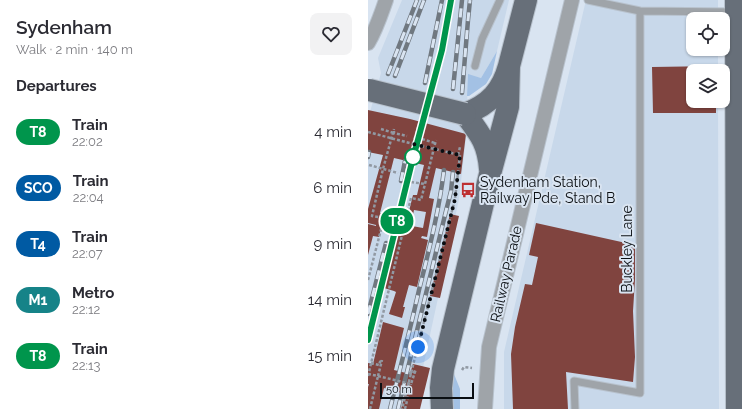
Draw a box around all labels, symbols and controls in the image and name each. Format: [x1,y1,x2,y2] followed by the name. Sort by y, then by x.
[686,12,730,108] map controls
[686,12,730,56] button: locate
[310,13,352,55] button: heart
[16,16,112,38] text: Sydenham
[16,42,133,57] text: Walk · 2 min · 140 m
[686,64,730,108] button: layers
[16,77,97,95] text: Departures
[72,116,108,134] text: Train
[314,123,352,141] text: 4 min
[29,124,47,140] text: T8
[72,134,103,149] text: 22:02
[404,148,422,166] unlabelled marker
[73,172,108,190] text: Train
[480,174,615,206] place label: Sydenham Station, Railway Pde, Stand B
[313,179,352,197] text: 6 min
[24,180,53,196] text: SCO
[459,181,477,199] bus stop icon: Sydenham Station, Railway Pde, Stand B
[73,190,104,205] text: 22:04
[619,205,635,293] street label: Buckley Lane
[379,208,415,234] line badge: T8
[388,213,406,229] text: T8
[487,224,525,324] street label: Railway Parade
[72,228,108,246] text: Train
[314,235,352,253] text: 9 min
[30,236,46,252] text: T4
[72,246,103,261] text: 22:07
[72,284,114,302] text: Metro
[308,291,352,309] text: 14 min
[28,292,48,308] text: M1
[72,302,100,317] text: 22:12
[408,337,428,357] your location
[72,340,108,358] text: Train
[308,347,352,365] text: 15 min
[29,348,47,364] text: T8
[72,358,101,373] text: 22:13
[380,381,474,400] scale bar
[386,383,412,396] text: 50 m

